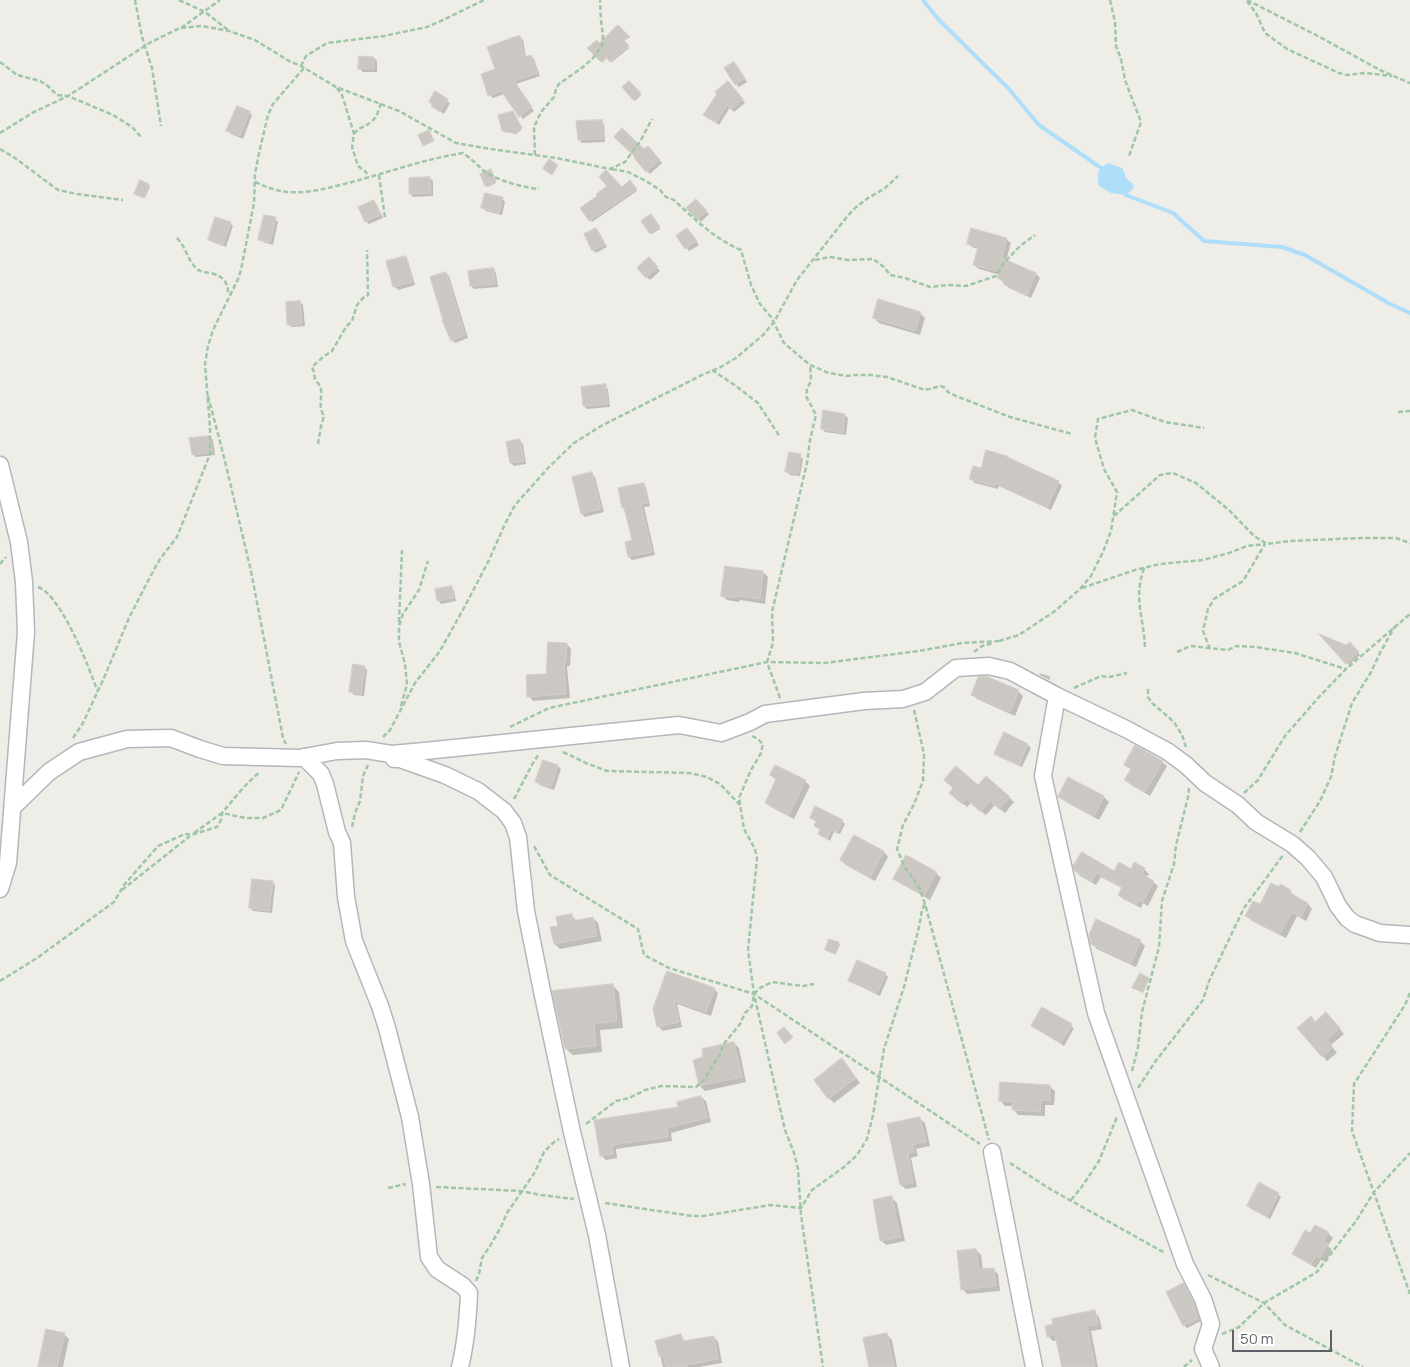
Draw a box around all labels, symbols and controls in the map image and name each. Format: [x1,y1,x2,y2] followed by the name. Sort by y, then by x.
[1235,1320,1335,1352] scale bar
[1240,1328,1274,1349] text: 50 m

